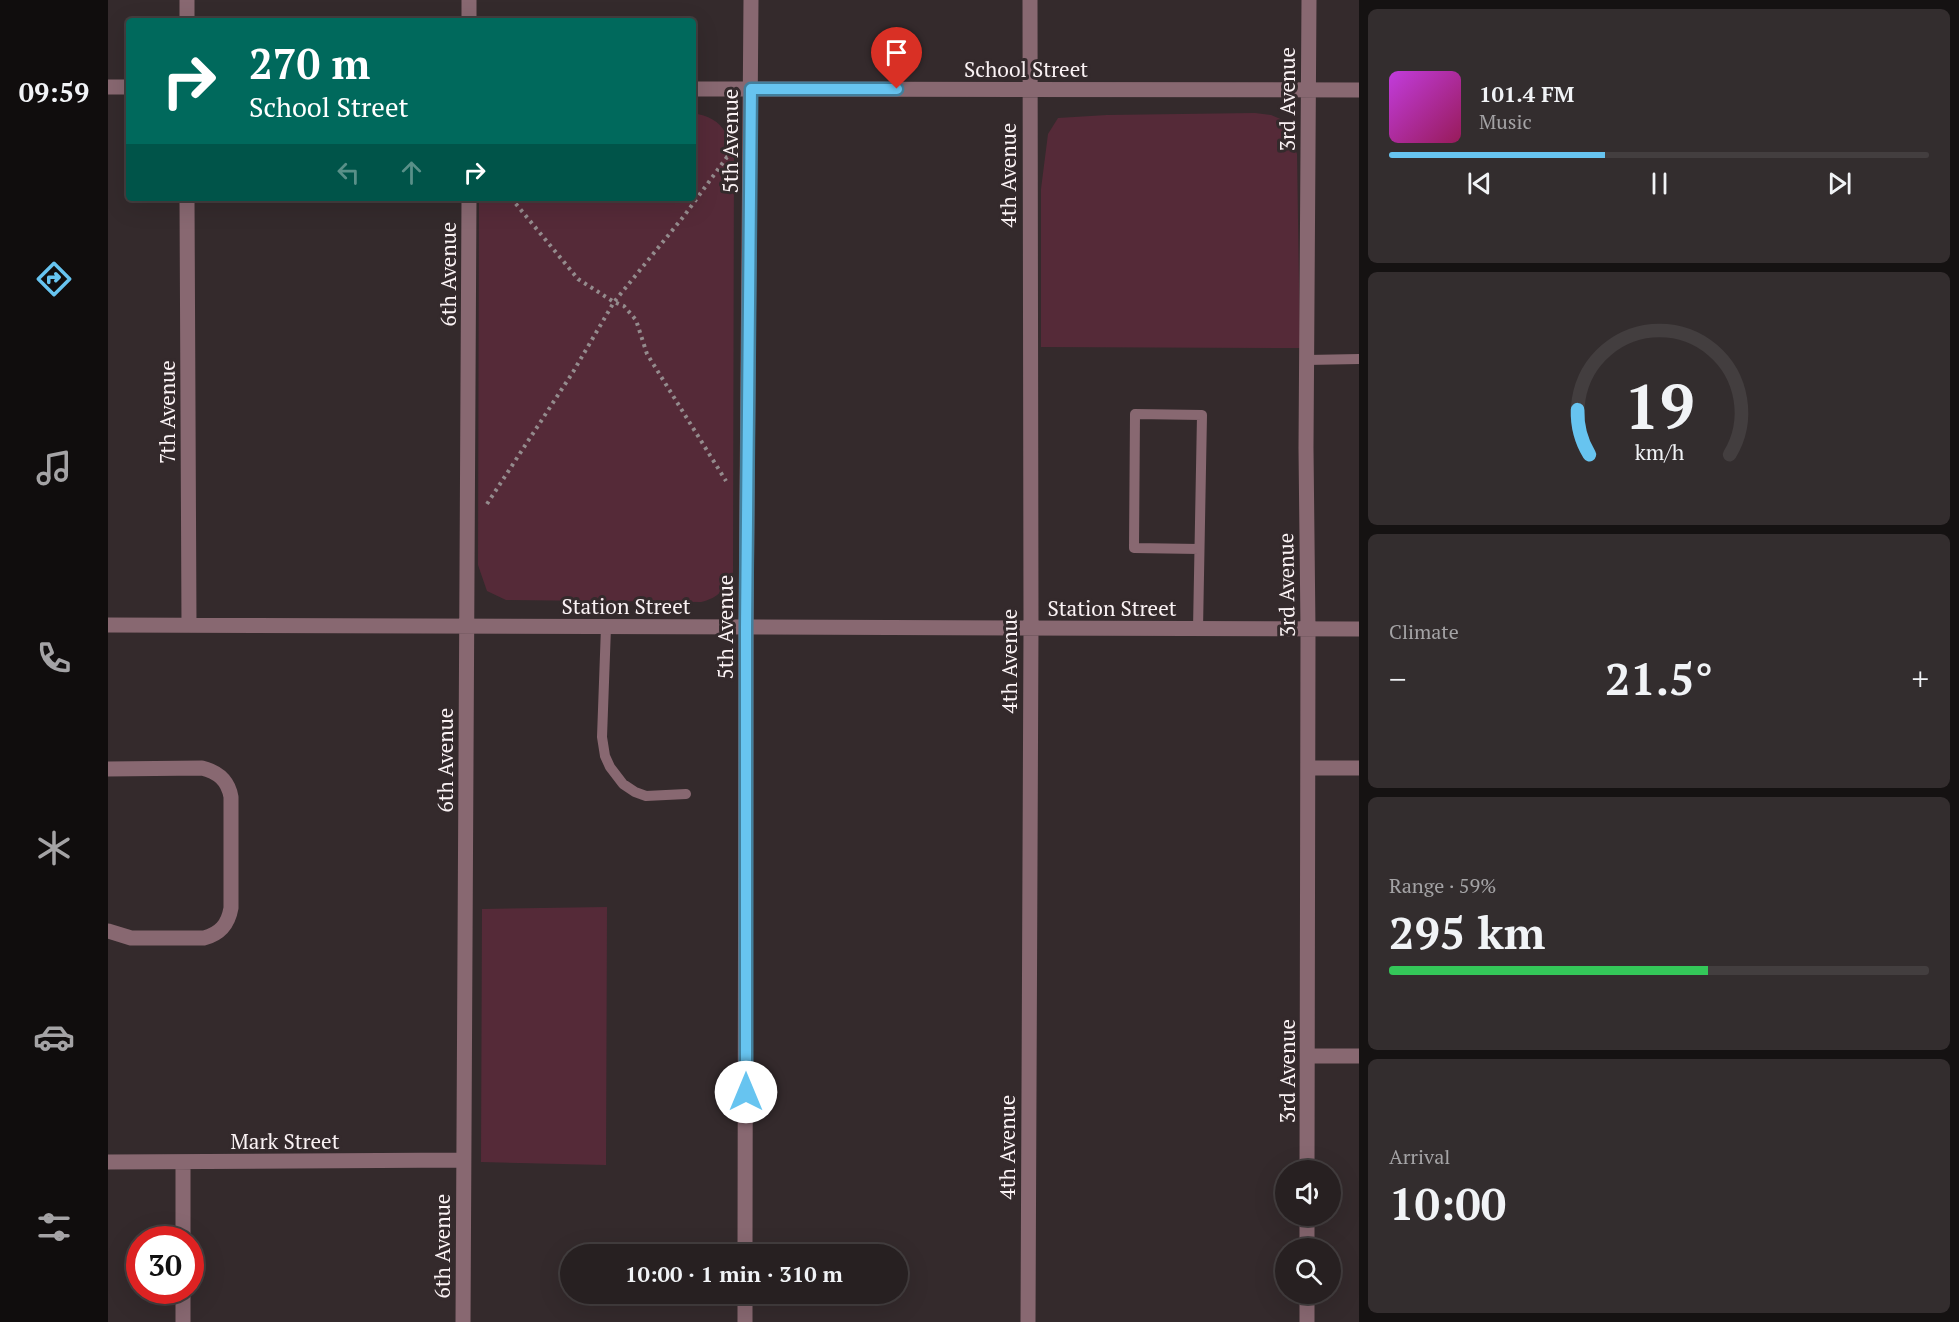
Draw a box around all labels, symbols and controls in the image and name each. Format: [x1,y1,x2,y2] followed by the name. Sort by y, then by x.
[871,27,922,89] pin
[249,35,370,91] text: 270 m
[880,36,913,69] icon: arrive
[150,42,228,120] icon: right
[1273,47,1301,151] street label: 3rd Avenue
[964,55,1088,83] street label: School Street
[19,74,89,110] text: 09:59
[1479,79,1574,108] text: 101.4 FM
[249,89,409,125] text: School Street
[716,89,744,193] street label: 5th Avenue
[1479,108,1532,135] text: Music
[994,123,1022,227] street label: 4th Avenue
[332,156,365,189] icon: left
[395,156,428,189] icon: ahead
[458,156,491,189] icon: right
[1463,167,1496,200] icon: previous
[1643,167,1676,200] icon: pause
[1823,167,1856,200] icon: next
[434,222,462,326] street label: 6th Avenue
[33,258,75,300] icon: directions
[153,360,181,464] street label: 7th Avenue
[1624,365,1694,448] text: 19
[1634,439,1684,467] text: km/h
[33,447,75,489] icon: music
[1271,533,1301,637] street label: 3rd Avenue
[711,575,739,679] street label: 5th Avenue
[562,592,691,620] street label: Station Street
[1048,594,1177,622] street label: Station Street
[995,609,1023,713] street label: 4th Avenue
[1389,618,1459,645] text: Climate
[33,637,75,679] icon: phone
[1605,648,1713,708] text: 21.5°
[1389,657,1407,700] text: −
[1911,657,1929,700] text: +
[431,708,459,812] street label: 6th Avenue
[33,827,75,869] icon: climate
[1389,872,1496,899] text: Range · 59%
[1389,902,1545,962] text: 295 km
[33,1016,75,1058] icon: car
[1273,1019,1301,1123] street label: 3rd Avenue
[714,1060,778,1124] position arrow
[993,1095,1021,1199] street label: 4th Avenue
[231,1127,340,1155] street label: Mark Street
[1389,1143,1450,1170] text: Arrival
[1275,1160,1341,1304] map controls
[1275,1160,1341,1226] button: sound
[1389,1173,1506,1233] text: 10:00
[428,1194,456,1298] street label: 6th Avenue
[33,1206,75,1248] icon: filters
[126,1226,204,1304] speed limit sign: 30
[1275,1238,1341,1304] button: search
[625,1259,843,1288] text: 10:00 · 1 min · 310 m

